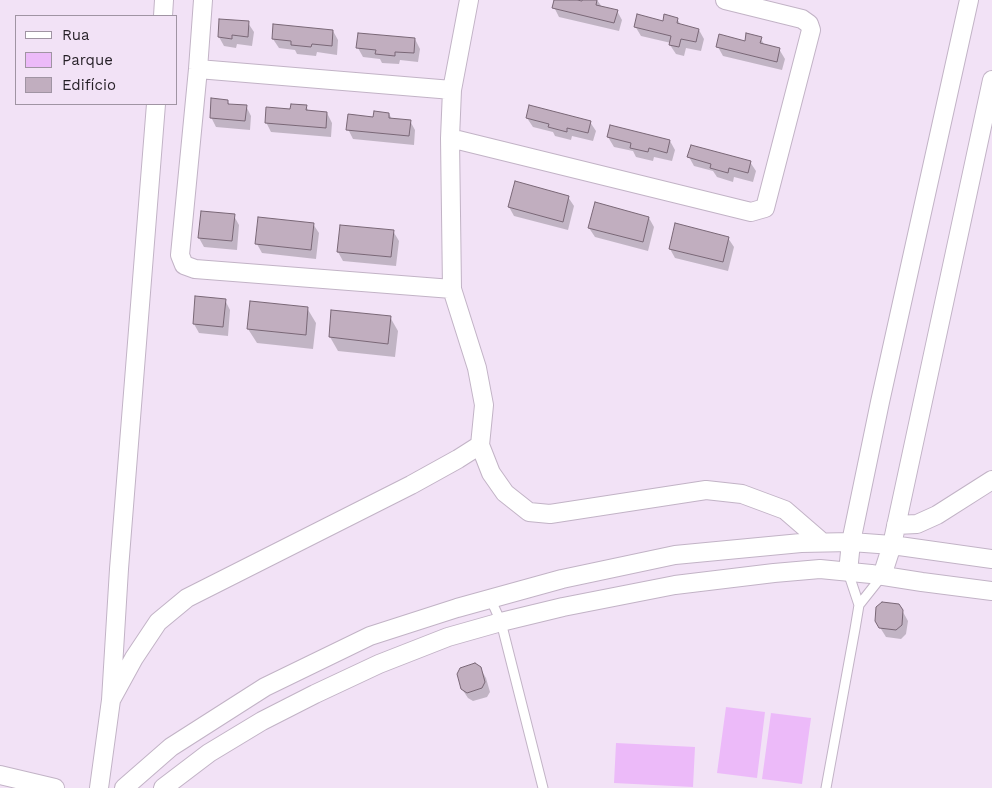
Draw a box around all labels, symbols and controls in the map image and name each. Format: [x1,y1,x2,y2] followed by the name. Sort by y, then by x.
[15,15,178,105] legend
[62,26,90,44] text: Rua
[62,51,113,69] text: Parque
[62,76,116,94] text: Edifício

